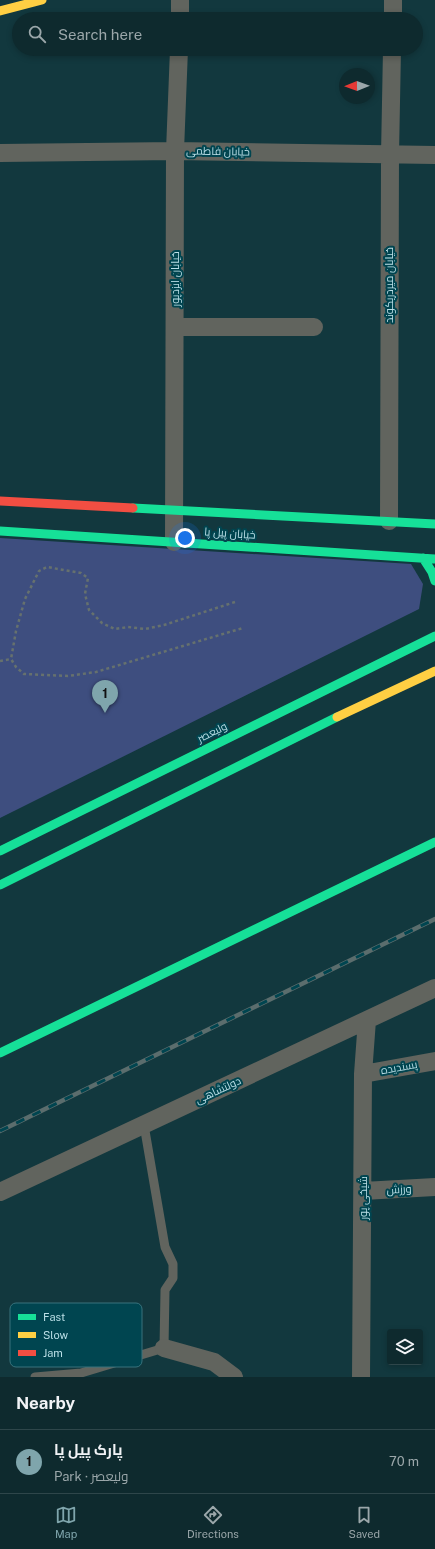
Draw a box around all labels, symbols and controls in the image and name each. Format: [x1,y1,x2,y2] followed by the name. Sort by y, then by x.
[12,12,423,56] search box
[26,23,48,45] icon: search
[58,26,142,43] text: Search here
[339,68,375,104] north arrow
[186,144,250,159] street label: خیابان فاطمی
[383,247,396,323] street label: خیابان میردریکوند
[169,251,182,308] street label: خیابان ایزدپور
[204,525,256,542] street label: خیابان پیل پا
[175,528,195,548] your location
[92,680,118,713] pin: 1
[194,720,229,746] street label: ولیعصر
[380,1058,418,1077] street label: پسندیده
[193,1074,243,1107] street label: دولتشاهی
[357,1176,370,1221] street label: شیخی پور
[386,1182,412,1197] street label: ورزش
[10,1303,142,1367] legend
[43,1311,65,1323] text: Fast
[43,1329,69,1341] text: Slow
[387,1329,423,1365] map controls
[387,1329,423,1365] button: layers
[43,1347,63,1359] text: Jam
[16,1393,75,1413] text: Nearby
[54,1441,122,1458] text: پارک پیل پا
[26,1454,32,1469] text: 1
[389,1454,419,1469] text: 70 m
[54,1469,128,1484] text: Park · ولیعصر
[55,1504,77,1540] tab: Map
[187,1504,239,1540] tab: Directions
[349,1504,380,1540] tab: Saved

